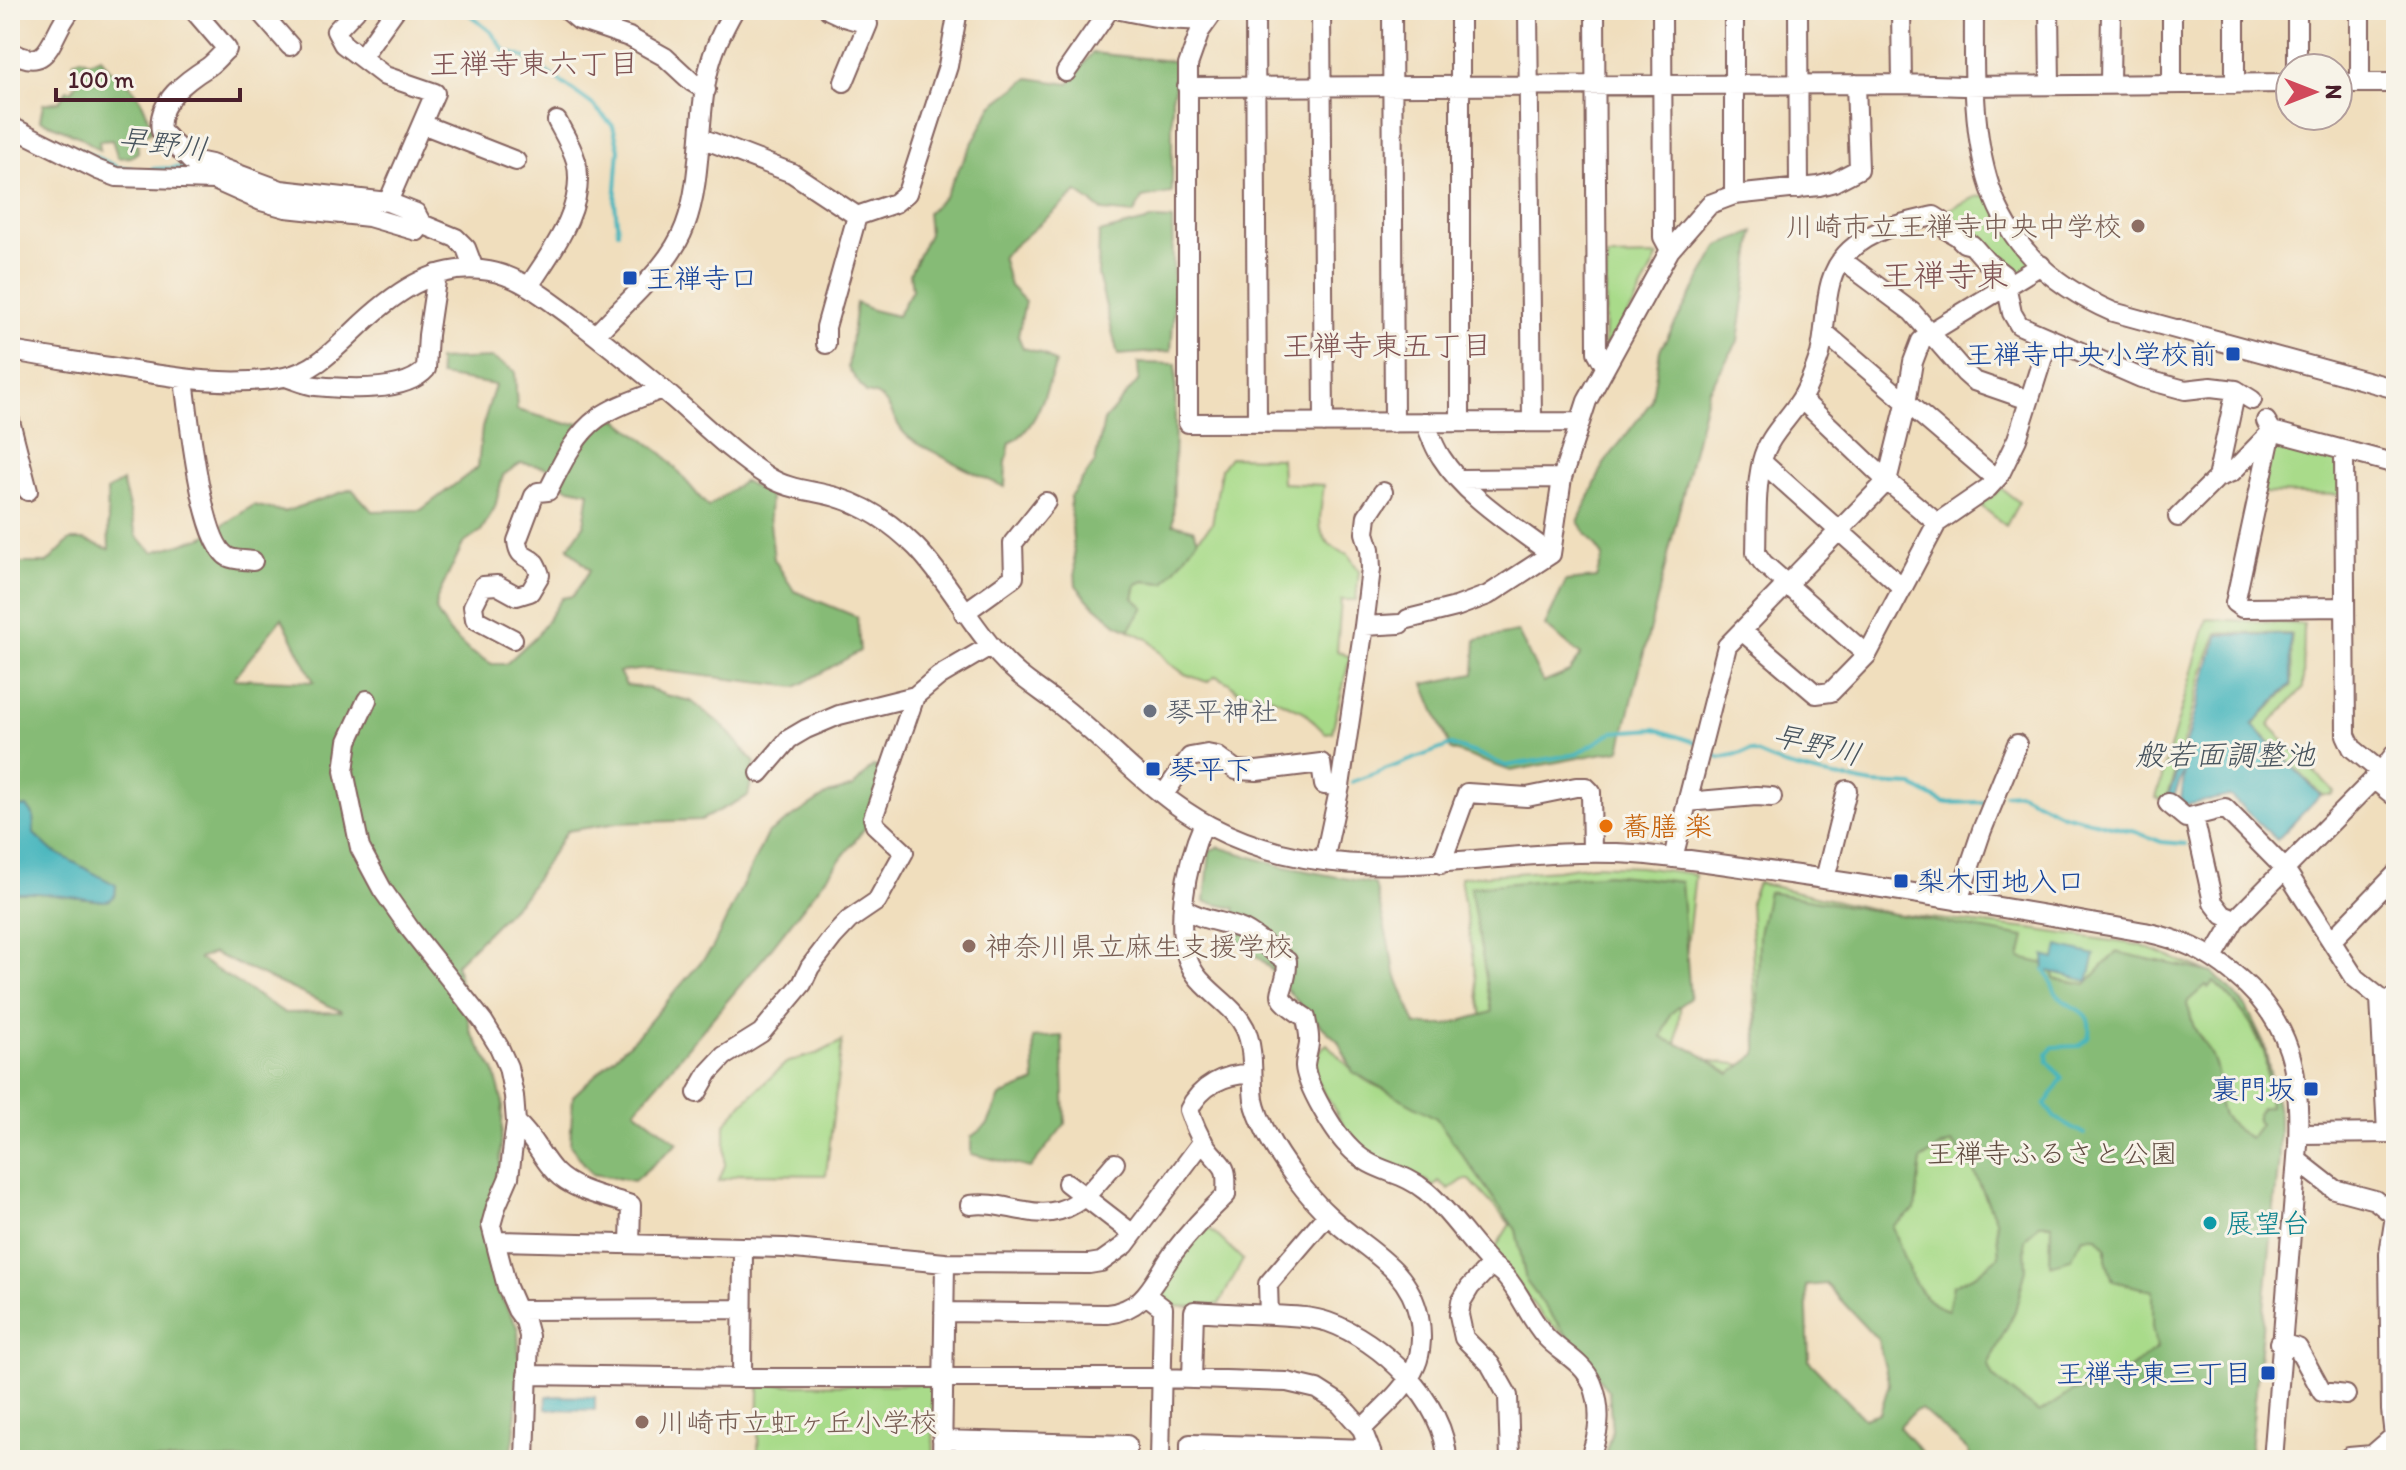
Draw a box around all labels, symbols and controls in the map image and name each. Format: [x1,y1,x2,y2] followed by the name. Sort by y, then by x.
[429,45,639,82] district label: 王禅寺東六丁目
[56,52,240,102] scale bar
[2274,52,2354,132] north arrow
[68,65,134,94] text: 100 m
[2320,85,2347,99] text: N
[116,120,210,167] water label: 早野川
[1786,209,2122,243] place label: 川崎市立王禅寺中央中学校
[2129,217,2147,235] marker: 川崎市立王禅寺中央中学校
[1881,256,2009,294] district label: 王禅寺東
[646,261,758,295] place label: 王禅寺口
[621,269,639,287] marker: 王禅寺口
[1282,327,1492,364] district label: 王禅寺東五丁目
[1965,337,2217,371] place label: 王禅寺中央小学校前
[2224,345,2242,363] marker: 王禅寺中央小学校前
[1166,694,1278,728] place label: 琴平神社
[1141,702,1159,720] marker: 琴平神社
[1769,716,1865,773] water label: 早野川
[2135,736,2316,773] water label: 般若面調整池
[1169,752,1253,786] place label: 琴平下
[1144,760,1162,778] marker: 琴平下
[1622,809,1712,843] place label: 蕎膳 楽
[1597,817,1615,835] marker: 蕎膳 楽
[1917,864,2085,898] place label: 梨木団地入口
[1892,872,1910,890] marker: 梨木団地入口
[985,929,1293,963] place label: 神奈川県立麻生支援学校
[960,937,978,955] marker: 神奈川県立麻生支援学校
[2211,1072,2295,1106] place label: 裏門坂
[2302,1080,2320,1098] marker: 裏門坂
[1927,1136,2177,1170] park label: 王禅寺ふるさと公園
[2226,1206,2310,1240] place label: 展望台
[2201,1214,2219,1232] marker: 展望台
[2056,1356,2252,1390] place label: 王禅寺東三丁目
[2259,1364,2277,1382] marker: 王禅寺東三丁目
[658,1405,938,1439] place label: 川崎市立虹ヶ丘小学校
[633,1413,651,1431] marker: 川崎市立虹ヶ丘小学校

